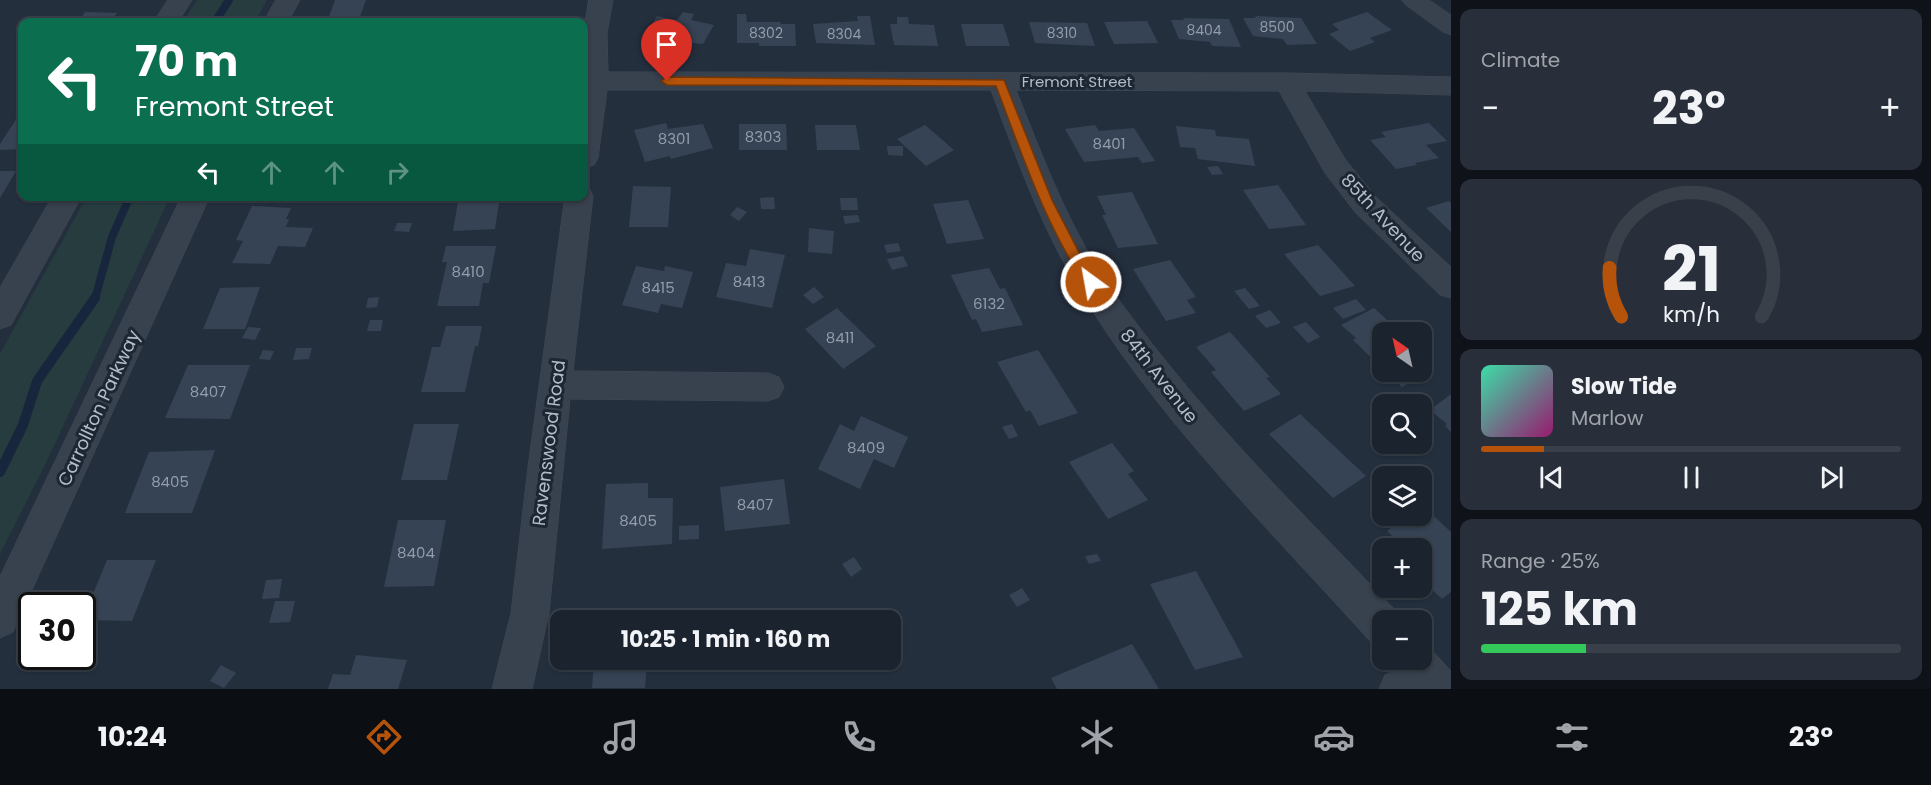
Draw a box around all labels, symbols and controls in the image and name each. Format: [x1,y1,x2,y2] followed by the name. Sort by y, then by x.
[1259,17,1295,37] house number: 8500
[641,19,692,81] pin
[1186,20,1222,40] house number: 8404
[749,23,783,43] house number: 8302
[1047,23,1077,43] house number: 8310
[827,24,862,44] house number: 8304
[650,28,683,61] icon: arrive
[135,32,238,91] text: 70 m
[36,42,114,120] icon: left
[1481,46,1560,74] text: Climate
[1022,71,1132,92] street label: Fremont Street
[1652,77,1726,140] text: 23°
[1481,85,1499,132] text: −
[1878,85,1901,132] text: +
[135,88,334,125] text: Fremont Street
[745,126,781,147] house number: 8303
[658,128,690,149] house number: 8301
[1092,133,1126,154] house number: 8401
[192,156,225,189] icon: left
[255,156,288,189] icon: ahead
[318,156,351,189] icon: ahead
[381,156,414,189] icon: right
[1336,168,1431,268] street label: 85th Avenue
[1661,225,1721,313] text: 21
[1059,250,1123,314] position arrow
[451,261,485,282] house number: 8410
[733,271,765,292] house number: 8413
[641,277,675,298] house number: 8415
[973,293,1005,314] house number: 6132
[1662,299,1720,330] text: km/h
[1372,322,1432,382] north arrow
[1372,322,1432,670] map controls
[1115,323,1204,428] street label: 84th Avenue
[51,326,146,490] street label: Carrollton Parkway
[826,327,854,348] house number: 8411
[526,359,571,527] street label: Ravenswood Road
[1571,371,1677,402] text: Slow Tide
[190,381,226,402] house number: 8407
[1372,394,1432,454] button: search
[1571,404,1643,432] text: Marlow
[847,437,885,458] house number: 8409
[1535,461,1568,494] icon: previous
[1675,461,1708,494] icon: pause
[1815,461,1848,494] icon: next
[1372,466,1432,526] button: layers
[151,471,189,492] house number: 8405
[737,494,773,515] house number: 8407
[619,510,657,531] house number: 8405
[1372,538,1432,598] button: +
[397,542,435,563] house number: 8404
[1481,547,1600,575] text: Range · 25%
[1481,578,1638,641] text: 125 km
[18,592,96,670] speed limit sign: 30
[1372,610,1432,670] button: −
[621,624,830,655] text: 10:25 · 1 min · 160 m
[363,716,405,758] icon: directions
[600,716,642,758] icon: music
[838,716,880,758] icon: phone
[1076,716,1118,758] icon: climate
[1313,716,1355,758] icon: car
[1551,716,1593,758] icon: filters
[98,718,167,755] text: 10:24
[1789,718,1833,755] text: 23°

